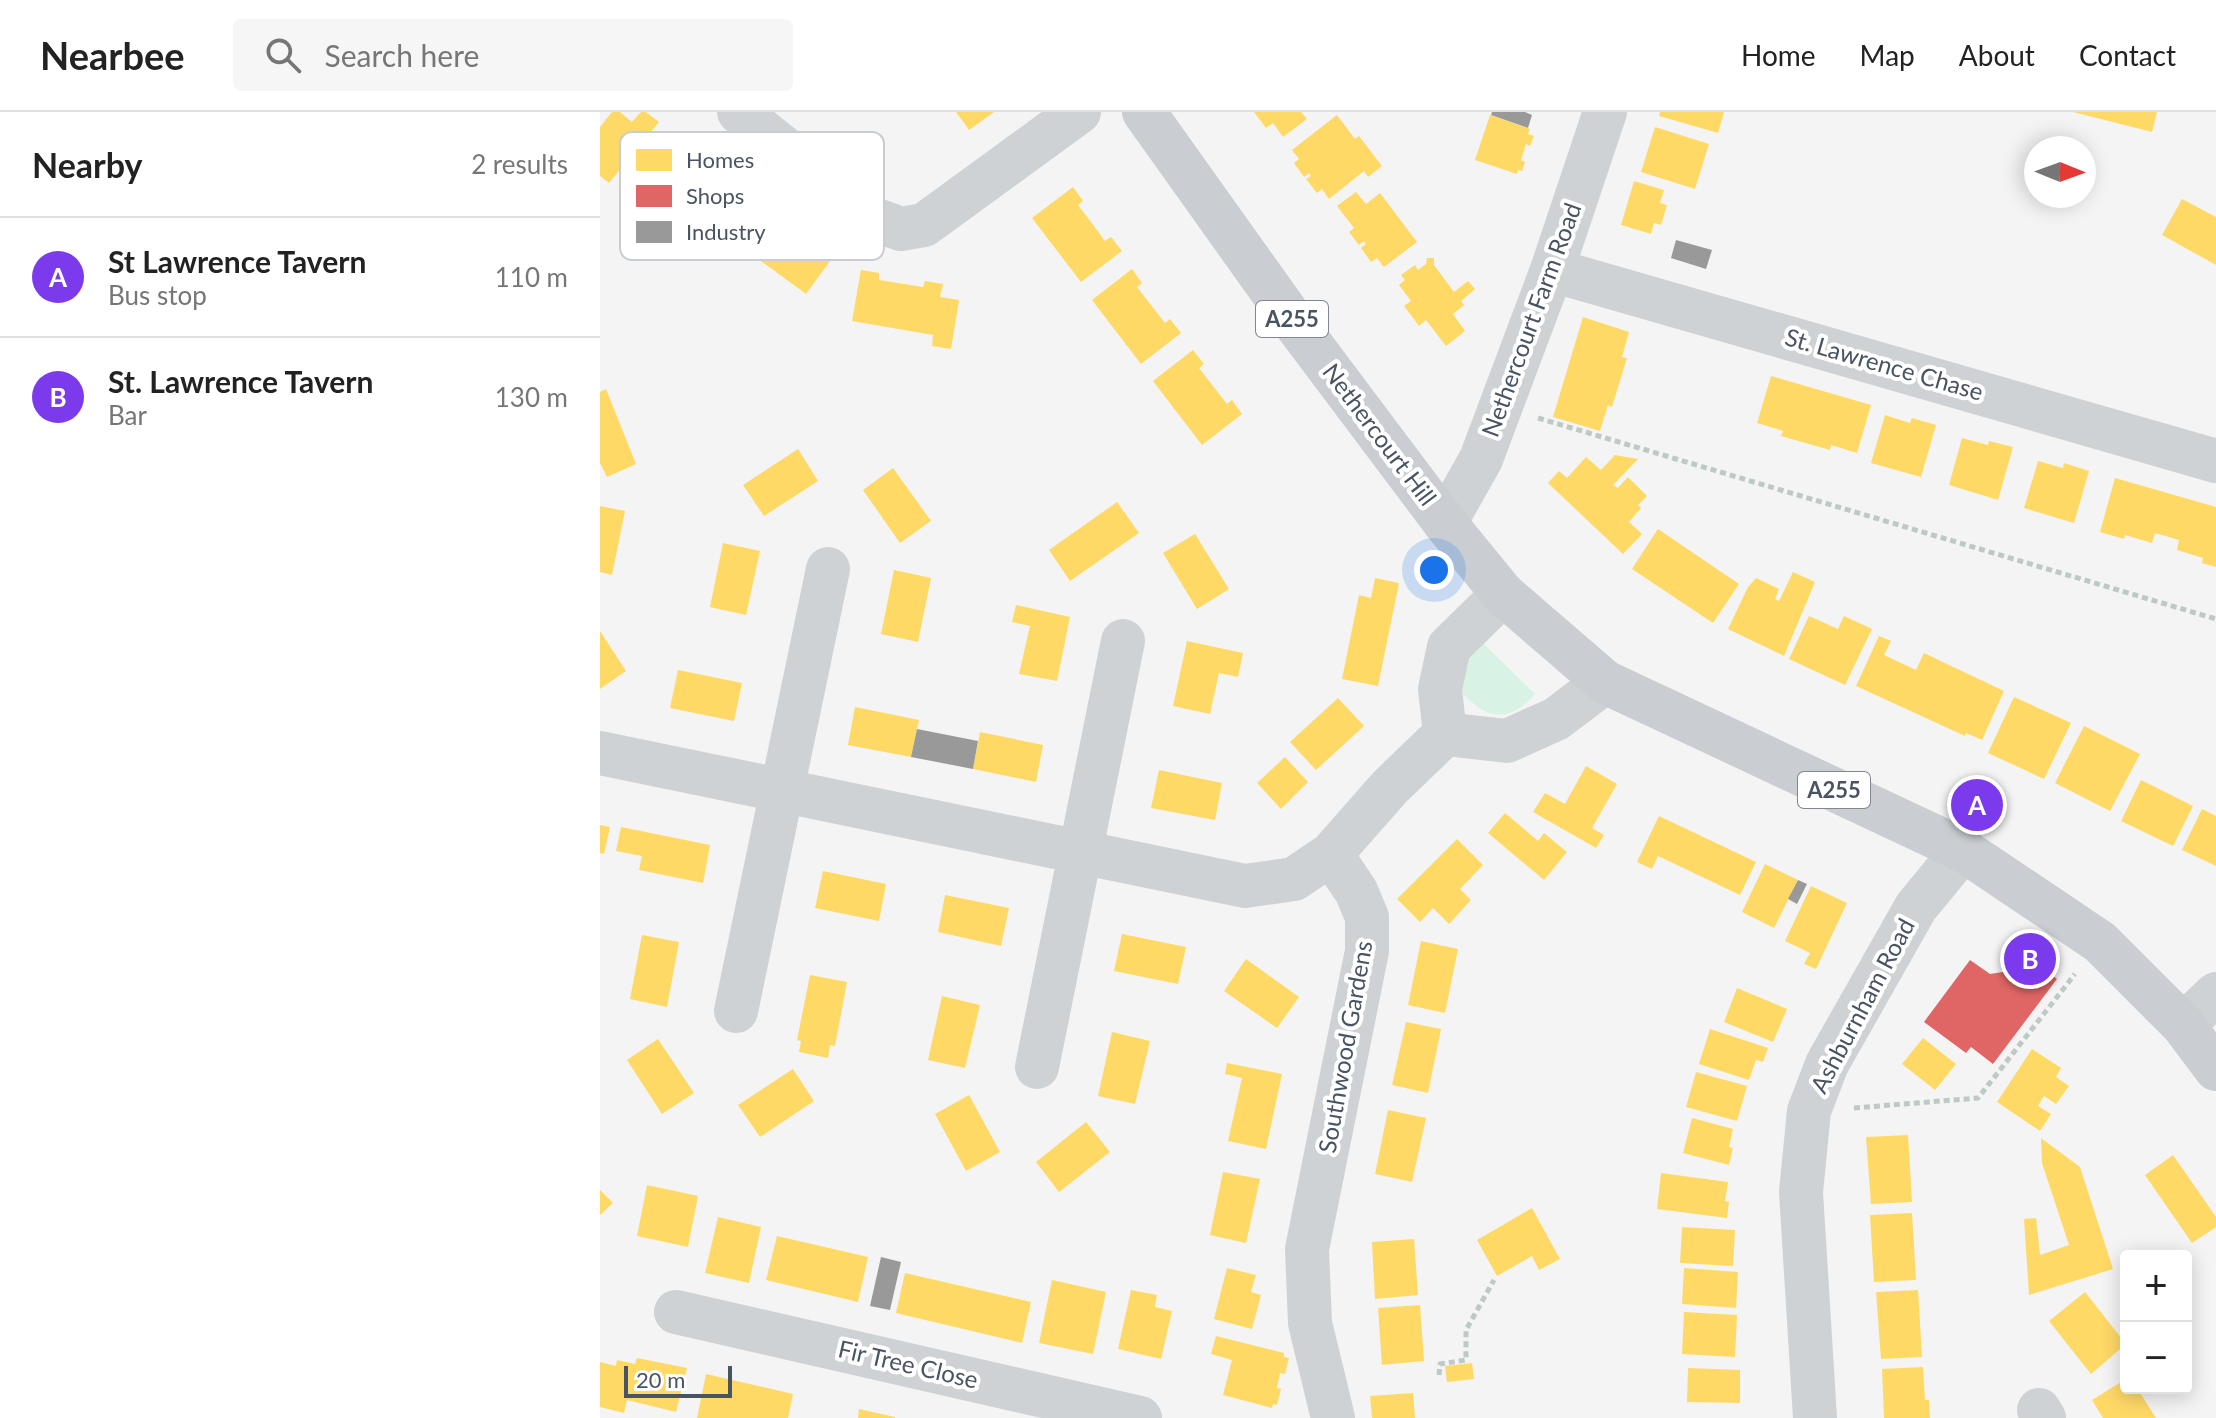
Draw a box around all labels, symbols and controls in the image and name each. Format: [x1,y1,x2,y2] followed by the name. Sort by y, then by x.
[233,19,793,91] search box
[40,32,185,78] text: Nearbee
[261,33,305,77] icon: search
[325,37,479,73] text: Search here
[1741,38,1816,72] text: Home
[1860,38,1915,72] text: Map
[1959,38,2035,72] text: About
[2079,38,2176,72] text: Contact
[620,132,884,260] legend
[2024,136,2096,208] north arrow
[32,144,143,185] text: Nearby
[686,146,754,173] text: Homes
[471,148,568,180] text: 2 results
[686,182,744,209] text: Shops
[1475,199,1586,440] street label: Nethercourt Farm Road
[686,218,766,245] text: Industry
[108,243,366,279] text: St Lawrence Tavern
[49,261,67,293] text: A
[495,261,568,293] text: 110 m
[108,279,207,311] text: Bus stop
[1256,301,1328,337] road number: A255
[1782,321,1987,406] street label: St. Lawrence Chase
[1317,357,1443,511] street label: Nethercourt Hill
[108,363,373,399] text: St. Lawrence Tavern
[49,381,67,413] text: B
[495,381,568,413] text: 130 m
[108,399,147,431] text: Bar
[1414,550,1454,590] your location
[1798,772,1870,808] road number: A255
[1951,775,2003,835] pin: A
[1803,913,1920,1097] street label: Ashburnham Road
[2004,929,2056,989] pin: B
[1312,938,1377,1155] street label: Southwood Gardens
[2120,1250,2192,1394] map controls
[2120,1250,2192,1322] button: +
[2120,1322,2192,1394] button: −
[836,1333,981,1394] street label: Fir Tree Close
[624,1362,732,1398] scale bar
[636,1366,685,1393] text: 20 m

